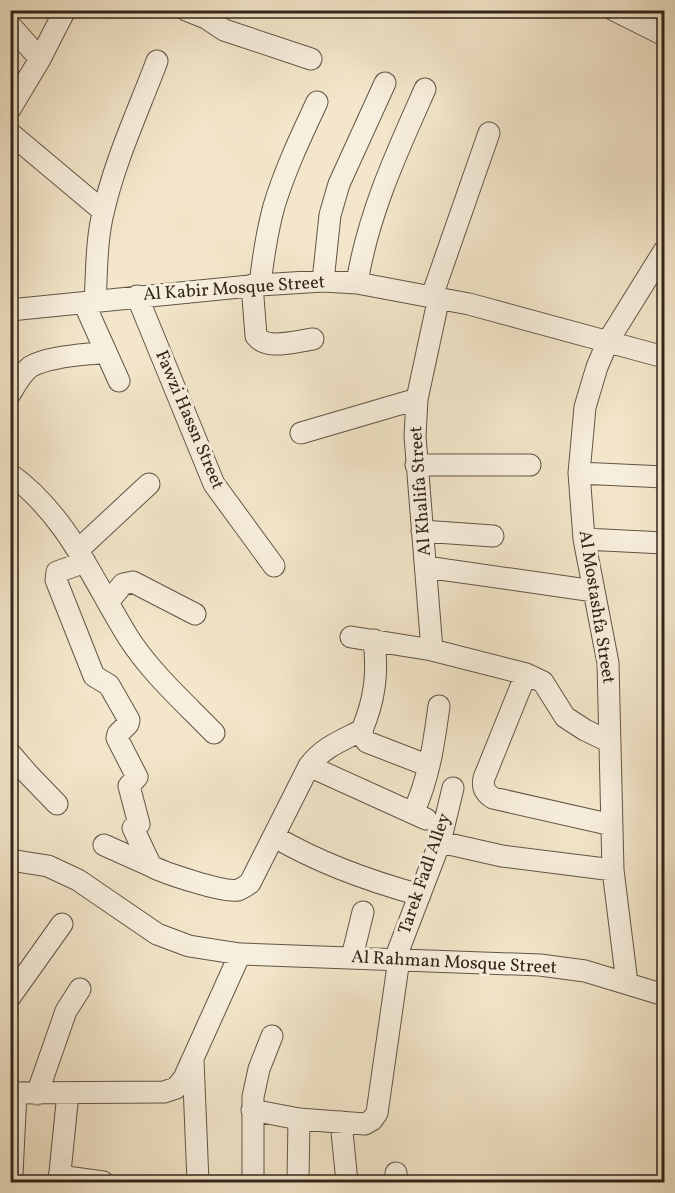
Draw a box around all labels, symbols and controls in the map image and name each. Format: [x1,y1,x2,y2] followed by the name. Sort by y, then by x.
[142,270,326,308] street label: Al Kabir Mosque Street
[148,347,230,493] street label: Fawzi Hassn Street
[404,425,438,557] street label: Al Khalifa Street
[572,529,620,685] street label: Al Mostashfa Street
[393,810,458,938] street label: Tarek Fadl Alley
[351,945,557,981] street label: Al Rahman Mosque Street

